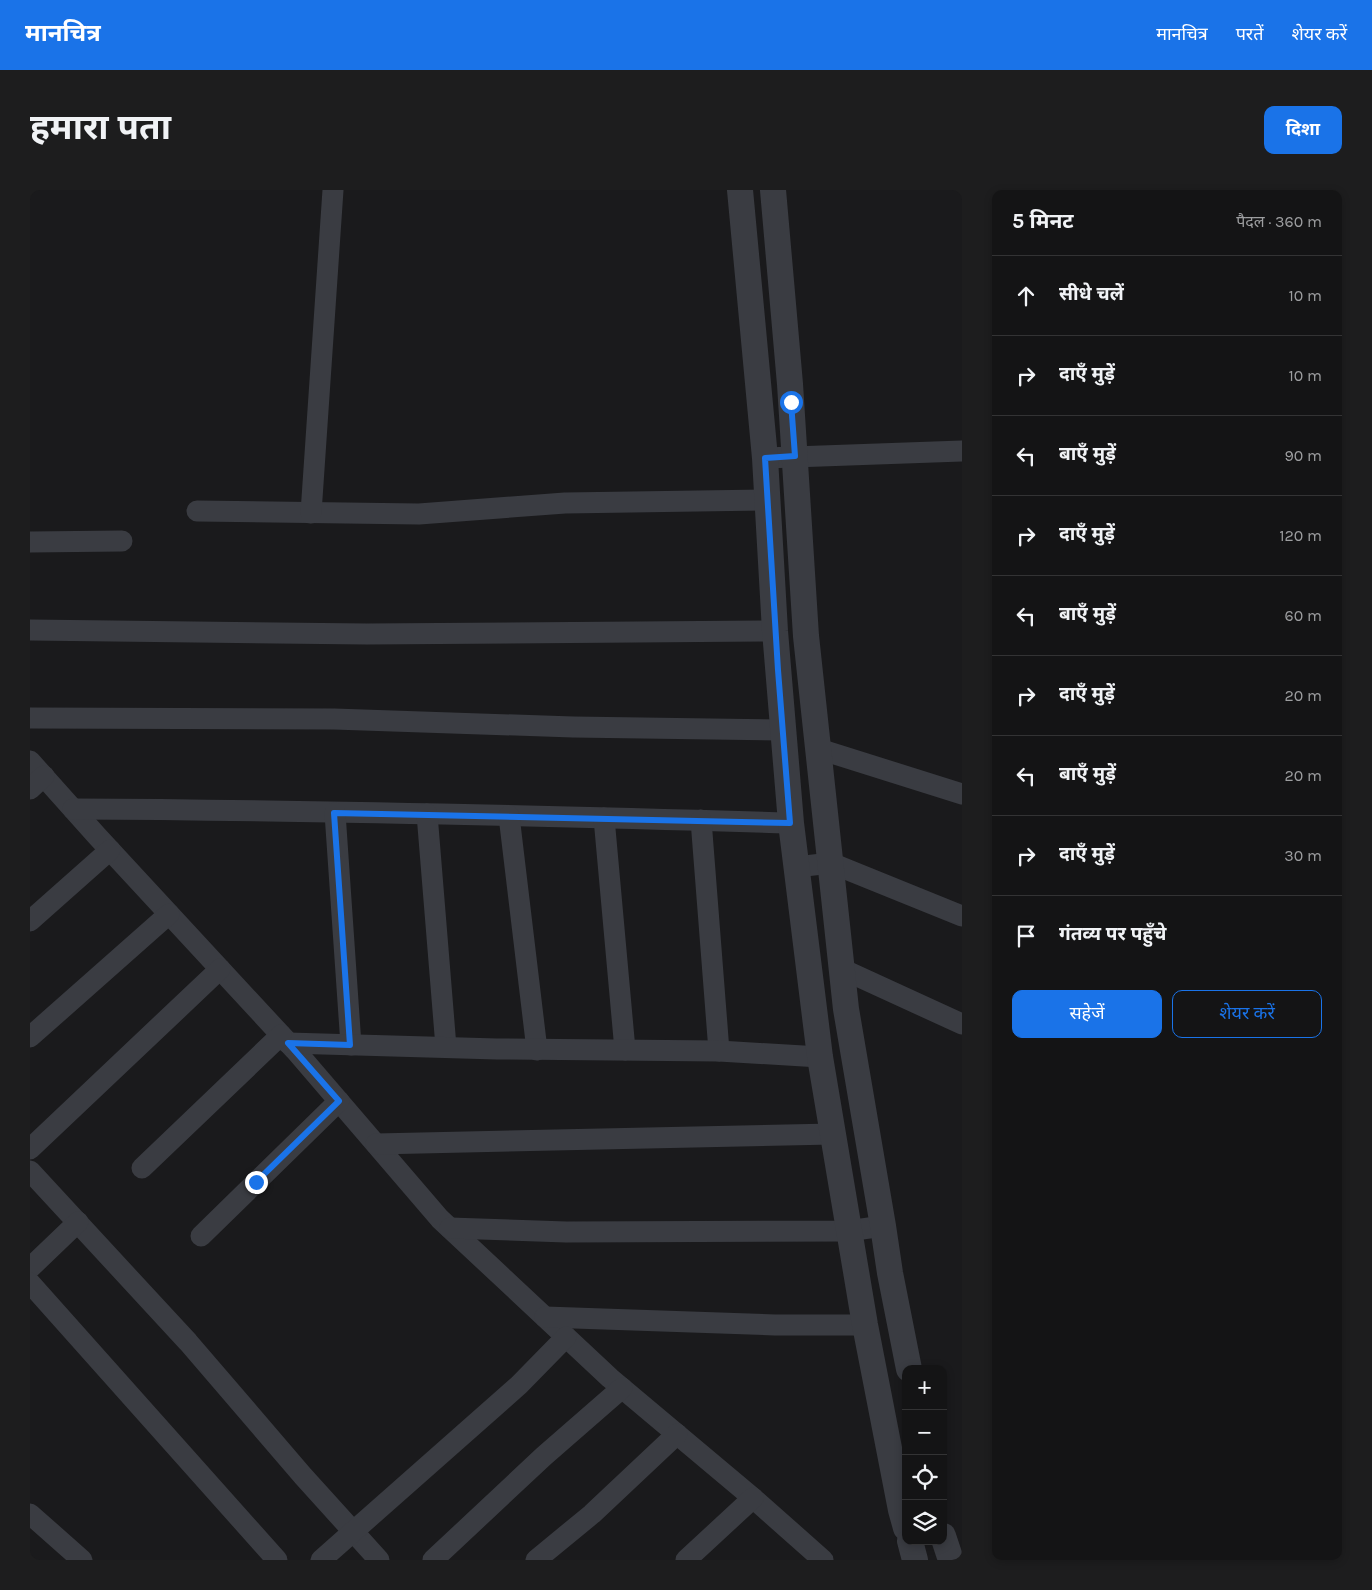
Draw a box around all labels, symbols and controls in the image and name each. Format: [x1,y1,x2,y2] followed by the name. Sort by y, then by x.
[25,19,101,47] text: मानचित्र
[1156,23,1208,45] text: मानचित्र
[1236,23,1263,45] text: परतें
[1291,23,1347,45] text: शेयर करें
[1264,106,1342,154] button: दिशा
[30,107,171,148] text: हमारा पता
[1012,209,1074,233] text: 5 मिनट
[1236,212,1322,231] text: पैदल · 360 m
[1012,282,1040,310] icon: ahead
[1059,283,1124,305] text: सीधे चलें
[1288,286,1322,305] text: 10 m
[1012,362,1040,390] icon: right
[1059,363,1115,385] text: दाएँ मुड़ें
[1288,366,1322,385] text: 10 m
[780,391,803,414] route start
[1012,442,1040,470] icon: left
[1059,443,1116,465] text: बाएँ मुड़ें
[1284,446,1322,465] text: 90 m
[1012,522,1040,550] icon: right
[1059,523,1115,545] text: दाएँ मुड़ें
[1279,526,1322,545] text: 120 m
[1012,602,1040,630] icon: left
[1059,603,1116,625] text: बाएँ मुड़ें
[1285,606,1322,625] text: 60 m
[1012,682,1040,710] icon: right
[1059,683,1115,705] text: दाएँ मुड़ें
[1284,686,1322,705] text: 20 m
[1012,762,1040,790] icon: left
[1059,763,1116,785] text: बाएँ मुड़ें
[1284,766,1322,785] text: 20 m
[1012,842,1040,870] icon: right
[1059,843,1115,865] text: दाएँ मुड़ें
[1284,846,1322,865] text: 30 m
[1012,922,1040,950] icon: arrive
[1059,923,1166,945] text: गंतव्य पर पहुँचे
[1012,990,1162,1038] button: सहेजें
[1172,990,1322,1038] button: शेयर करें
[245,1171,268,1194] route end
[902,1365,947,1545] map controls
[902,1365,947,1410] button: +
[902,1410,947,1455] button: −
[902,1455,947,1500] button: locate
[902,1500,947,1545] button: layers

